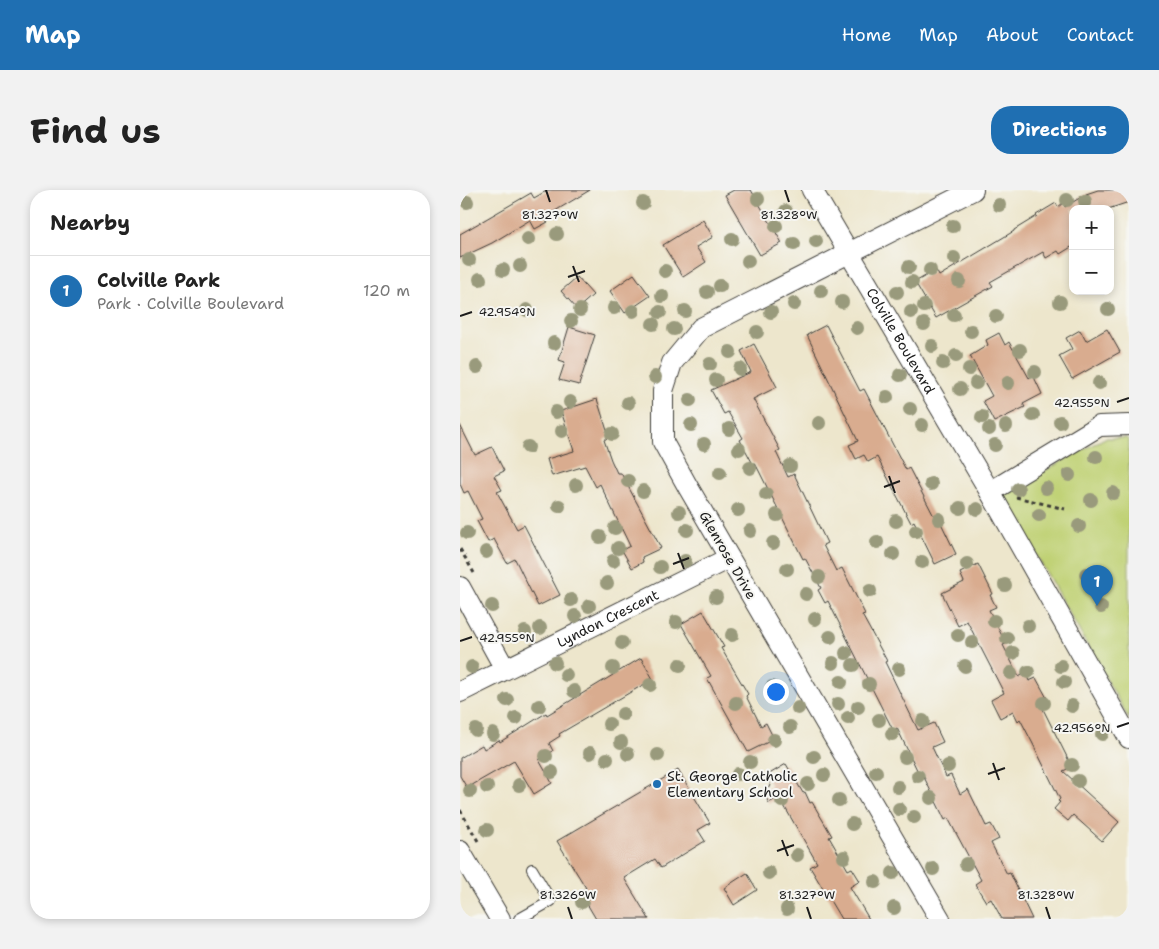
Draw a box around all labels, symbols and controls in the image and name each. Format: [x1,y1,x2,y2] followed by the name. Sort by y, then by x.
[25,19,81,51] text: Map
[842,23,891,47] text: Home
[919,23,958,47] text: Map
[986,23,1039,47] text: About
[1067,23,1134,47] text: Contact
[991,106,1129,154] button: Directions
[30,107,161,154] text: Find us
[1069,205,1114,295] map controls
[1069,205,1114,250] button: +
[522,207,578,223] text: 81.327°W
[761,207,817,223] text: 81.328°W
[50,209,130,237] text: Nearby
[1069,250,1114,295] button: −
[97,268,220,293] text: Colville Park
[62,280,70,301] text: 1
[363,280,410,301] text: 120 m
[863,284,939,397] street label: Colville Boulevard
[97,293,284,314] text: Park · Colville Boulevard
[479,304,535,320] text: 42.954°N
[1054,395,1110,411] text: 42.955°N
[695,508,761,602] street label: Glenrose Drive
[1081,565,1113,606] pin: 1
[554,585,662,651] street label: Lyndon Crescent
[479,630,535,646] text: 42.955°N
[763,679,789,705] your location
[1054,720,1110,736] text: 42.956°N
[667,767,797,801] place label: St. George Catholic Elementary School
[651,778,663,790] marker: St. George Catholic Elementary School
[540,887,596,903] text: 81.326°W
[779,887,835,903] text: 81.327°W
[1018,887,1074,903] text: 81.328°W

